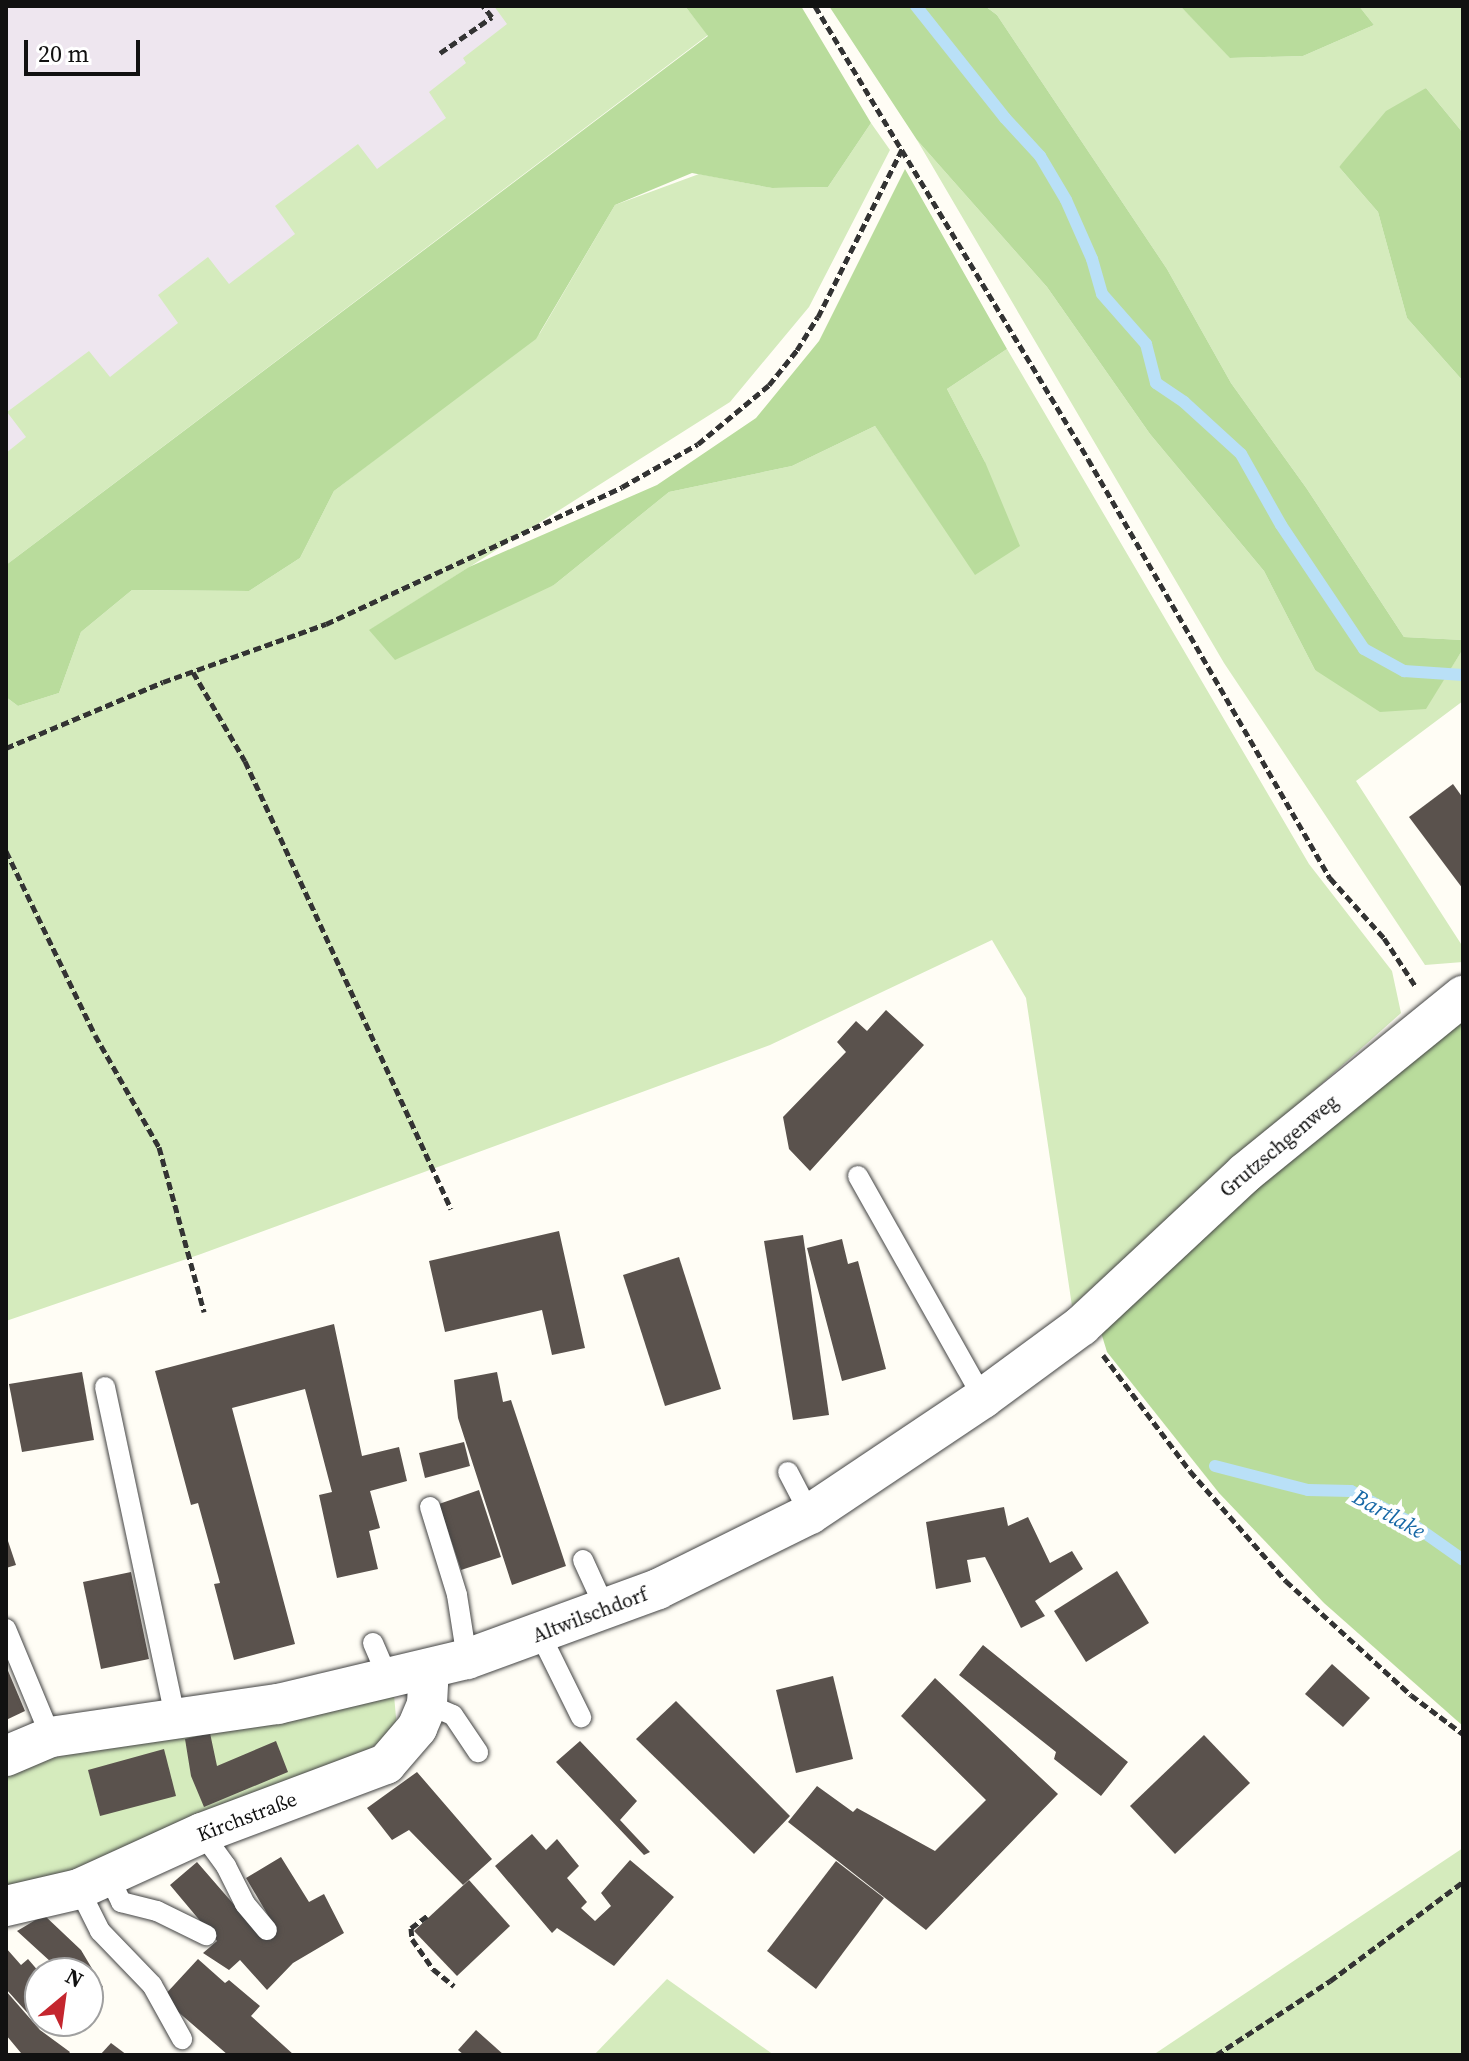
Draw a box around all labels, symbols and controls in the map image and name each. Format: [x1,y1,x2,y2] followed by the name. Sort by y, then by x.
[28,24,144,74] scale bar
[38,37,89,70] text: 20 m
[1215,1090,1343,1202] street label: Grutzschgenweg
[1348,1484,1430,1544] water label: Bartlake
[529,1582,651,1648] street label: Altwilschdorf
[194,1787,300,1847] street label: Kirchstraße
[24,1957,104,2037] north arrow
[60,1961,89,1995] text: N

